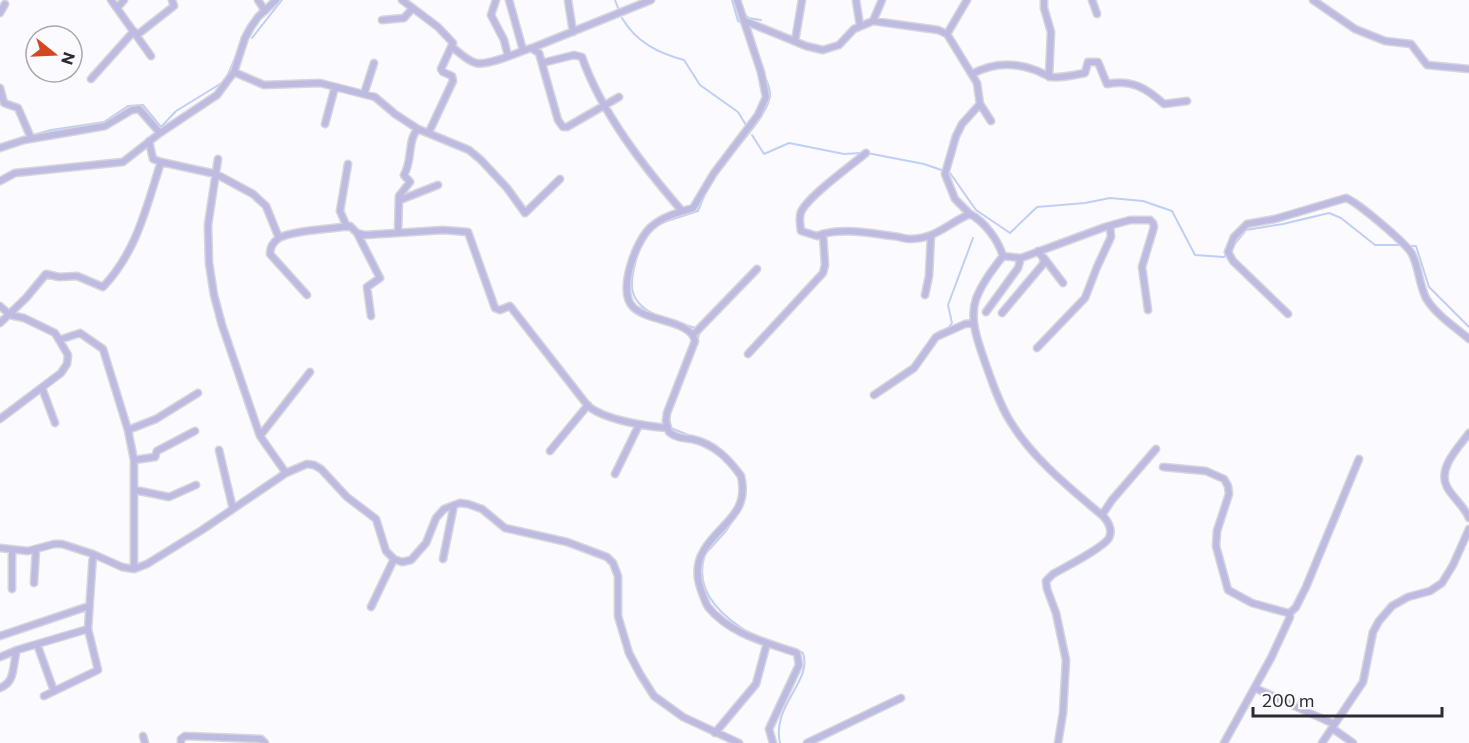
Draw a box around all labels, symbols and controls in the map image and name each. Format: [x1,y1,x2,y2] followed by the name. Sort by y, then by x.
[24,24,84,84] north arrow
[58,50,80,67] text: N
[1253,680,1442,718] scale bar
[1262,689,1315,711] text: 200 m

